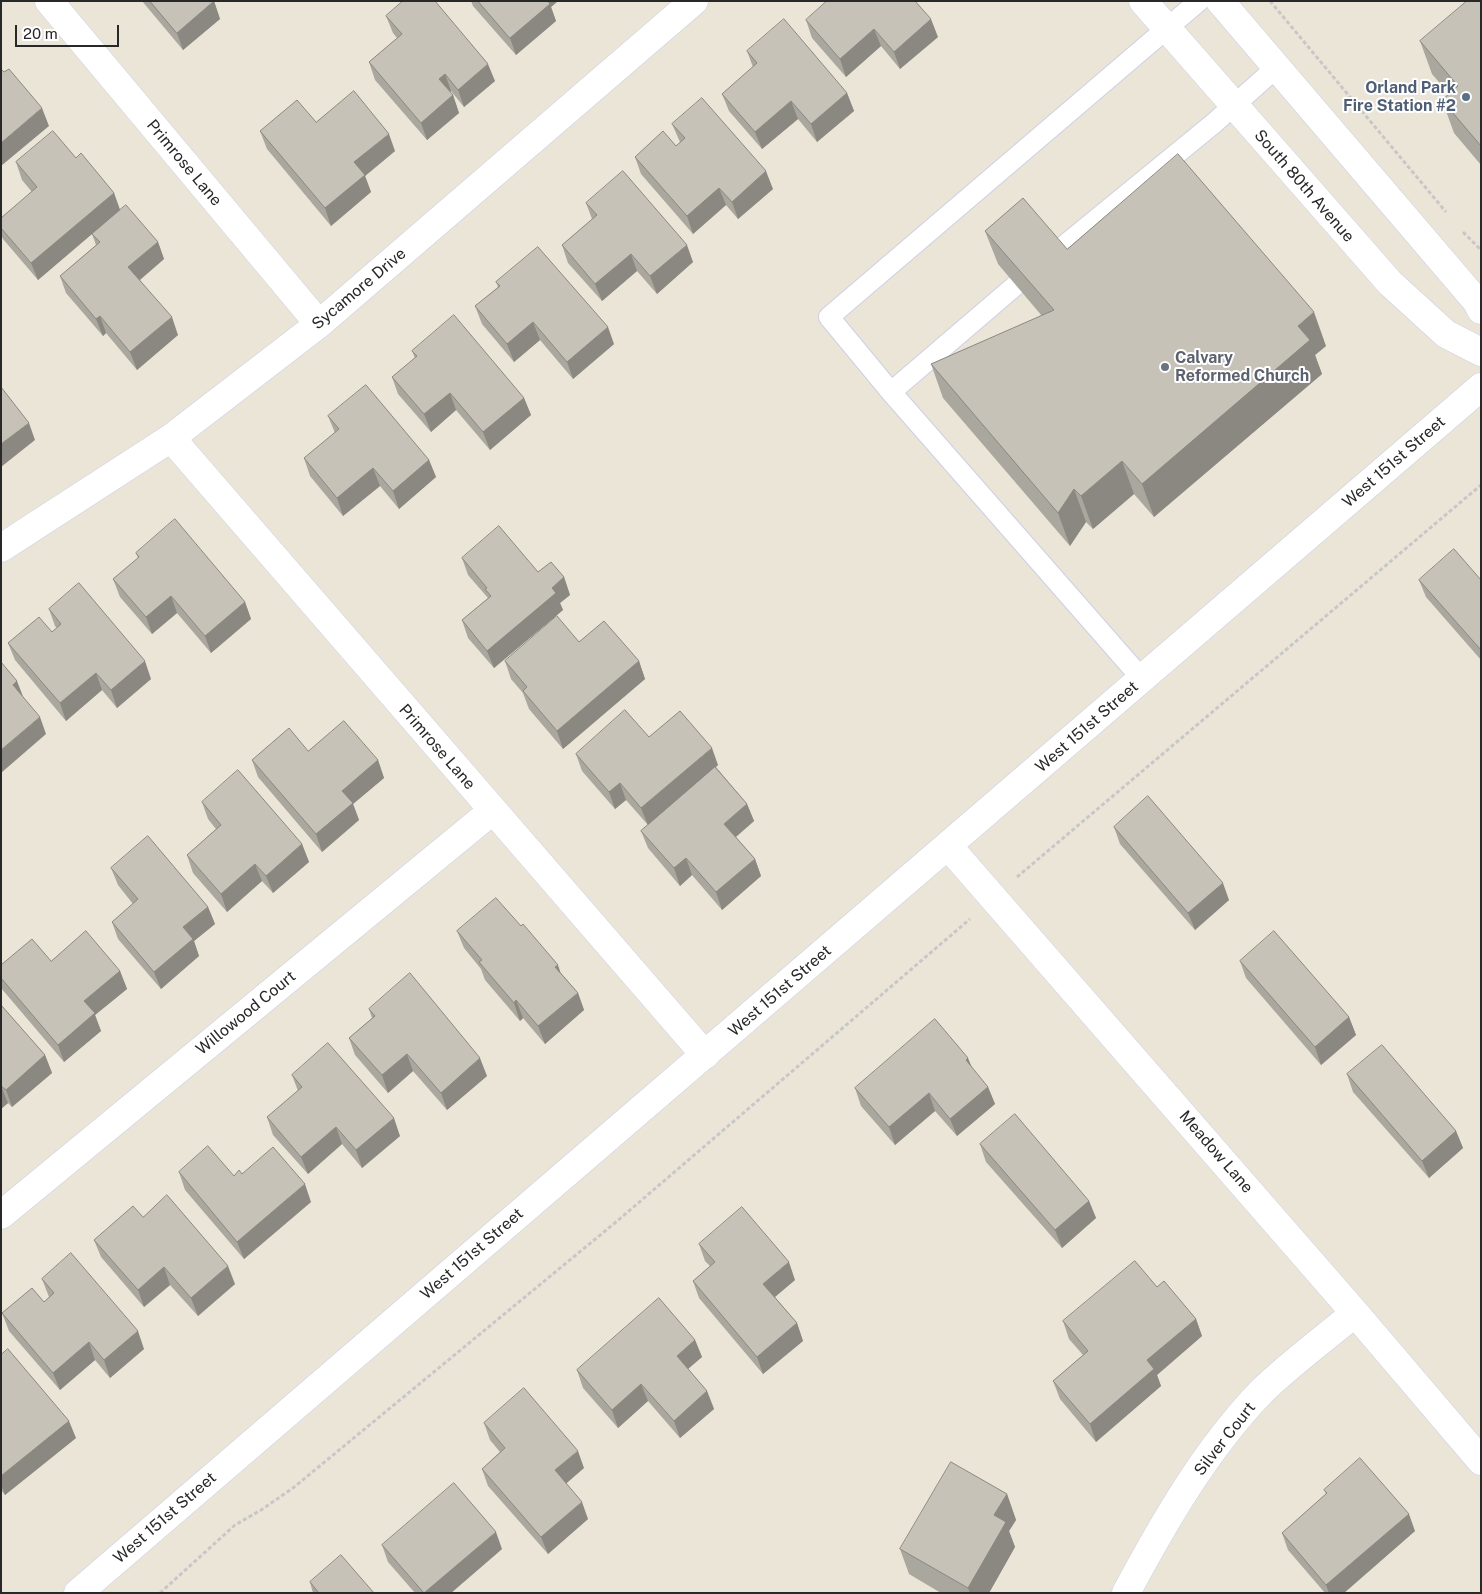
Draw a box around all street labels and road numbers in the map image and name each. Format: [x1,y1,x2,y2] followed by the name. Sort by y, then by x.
[142,116,226,210] street label: Primrose Lane
[1250,126,1358,246] street label: South 80th Avenue
[308,244,410,334] street label: Sycamore Drive
[1339,412,1449,512] street label: West 151st Street
[1032,677,1142,777] street label: West 151st Street
[395,700,479,794] street label: Primrose Lane
[725,941,835,1041] street label: West 151st Street
[192,967,300,1059] street label: Willowood Court
[1175,1107,1257,1197] street label: Meadow Lane
[417,1204,527,1304] street label: West 151st Street
[1190,1398,1260,1480] street label: Silver Court
[110,1468,220,1568] street label: West 151st Street

